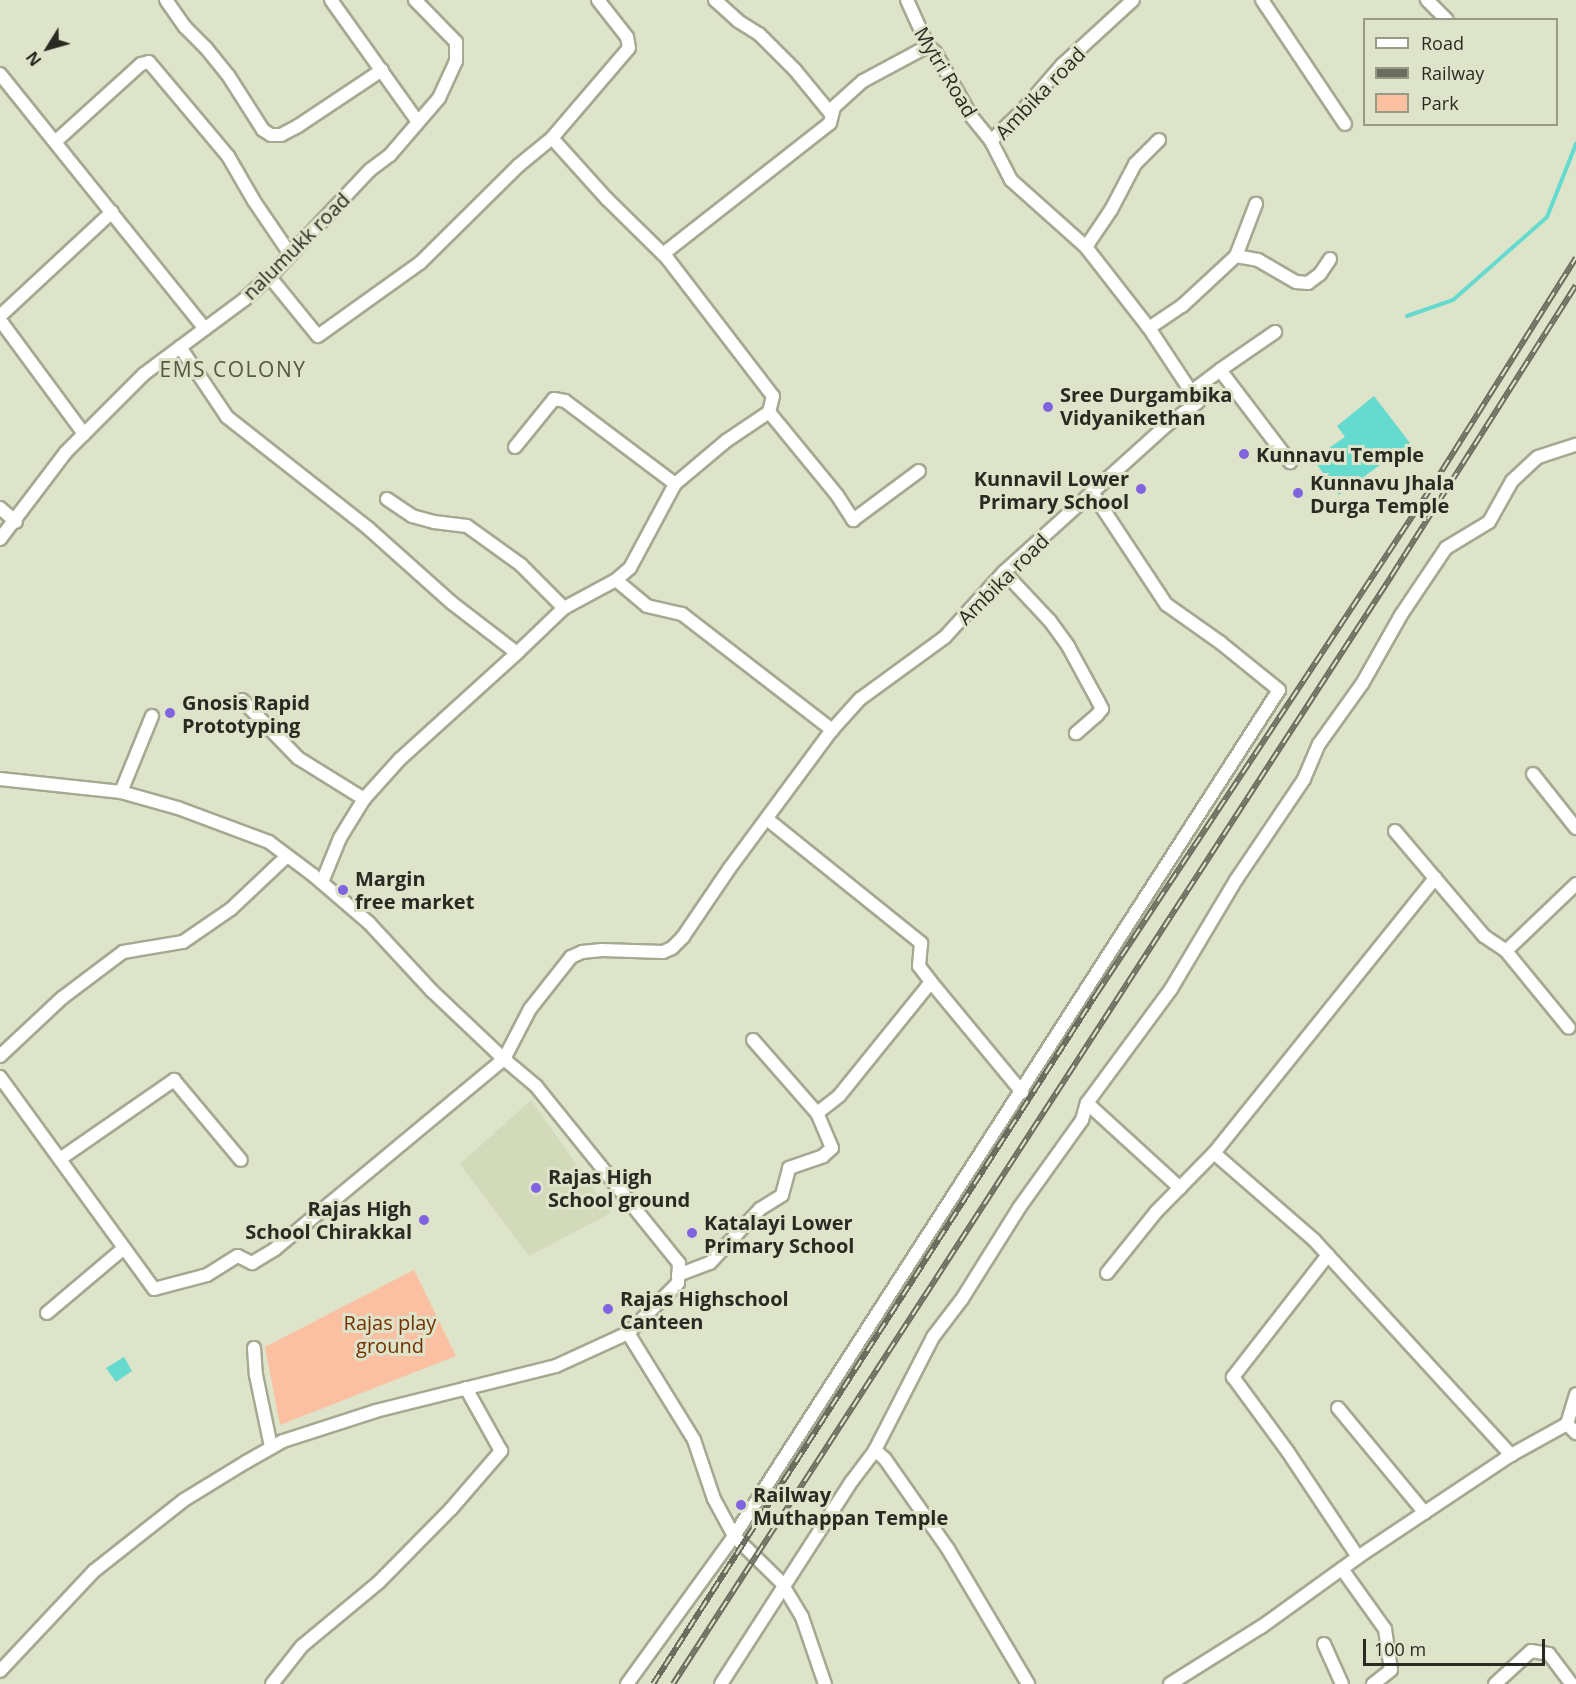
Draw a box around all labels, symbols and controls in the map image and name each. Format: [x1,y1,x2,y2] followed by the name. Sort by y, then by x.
[18,18,78,78] north arrow
[1363,18,1558,126] legend
[910,22,982,122] street label: Mytri Road
[1421,31,1464,55] text: Road
[990,42,1090,144] street label: Ambika road
[21,47,46,71] text: N
[1421,61,1484,85] text: Railway
[1421,91,1459,115] text: Park
[238,188,354,304] street label: nalumukk road
[160,356,306,382] district label: EMS COLONY
[1060,383,1232,430] place label: Sree Durgambika Vidyanikethan
[1041,400,1055,414] marker: Sree Durgambika Vidyanikethan
[1256,442,1424,466] place label: Kunnavu Temple
[1237,447,1251,461] marker: Kunnavu Temple
[974,466,1129,513] place label: Kunnavil Lower Primary School
[1310,470,1455,517] place label: Kunnavu Jhala Durga Temple
[1134,482,1148,496] marker: Kunnavil Lower Primary School
[1291,486,1305,500] marker: Kunnavu Jhala Durga Temple
[953,529,1053,629] street label: Ambika road
[182,690,310,737] place label: Gnosis Rapid Prototyping
[163,706,177,720] marker: Gnosis Rapid Prototyping
[355,867,474,914] place label: Margin free market
[336,883,350,897] marker: Margin free market
[548,1164,690,1211] place label: Rajas High School ground
[529,1181,543,1195] marker: Rajas High School ground
[245,1196,412,1243] place label: Rajas High School Chirakkal
[704,1210,854,1257] place label: Katalayi Lower Primary School
[417,1213,431,1227] marker: Rajas High School Chirakkal
[685,1226,699,1240] marker: Katalayi Lower Primary School
[620,1286,789,1333] place label: Rajas Highschool Canteen
[601,1302,615,1316] marker: Rajas Highschool Canteen
[344,1310,436,1357] park label: Rajas play ground
[753,1482,948,1529] place label: Railway Muthappan Temple
[734,1498,748,1512] marker: Railway Muthappan Temple
[1366,1627,1548,1665] scale bar
[1374,1637,1426,1661] text: 100 m

